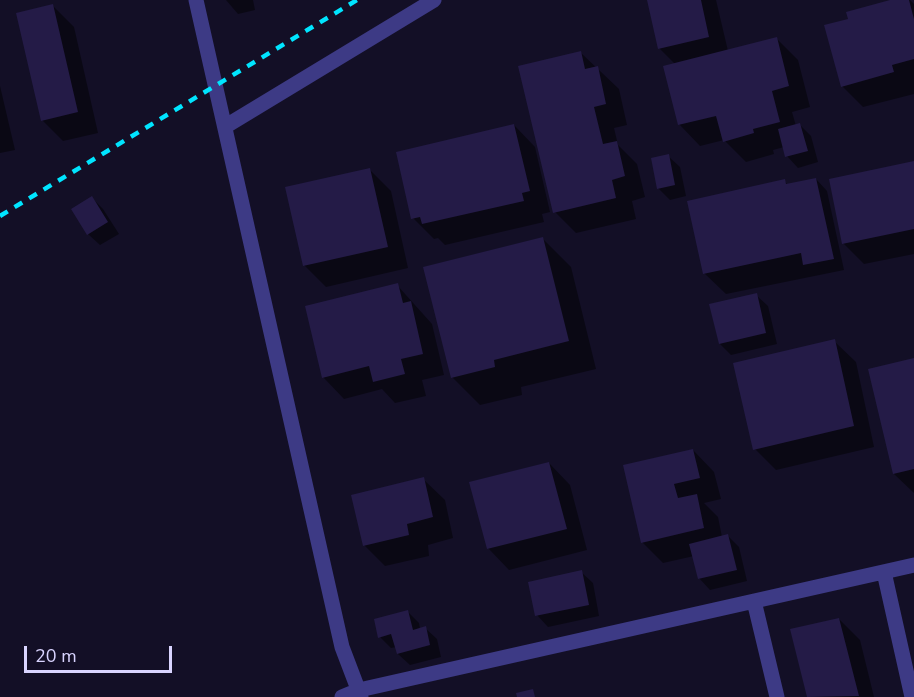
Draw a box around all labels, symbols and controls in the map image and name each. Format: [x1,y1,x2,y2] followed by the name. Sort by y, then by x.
[27,634,176,672] scale bar
[35,644,77,668] text: 20 m

